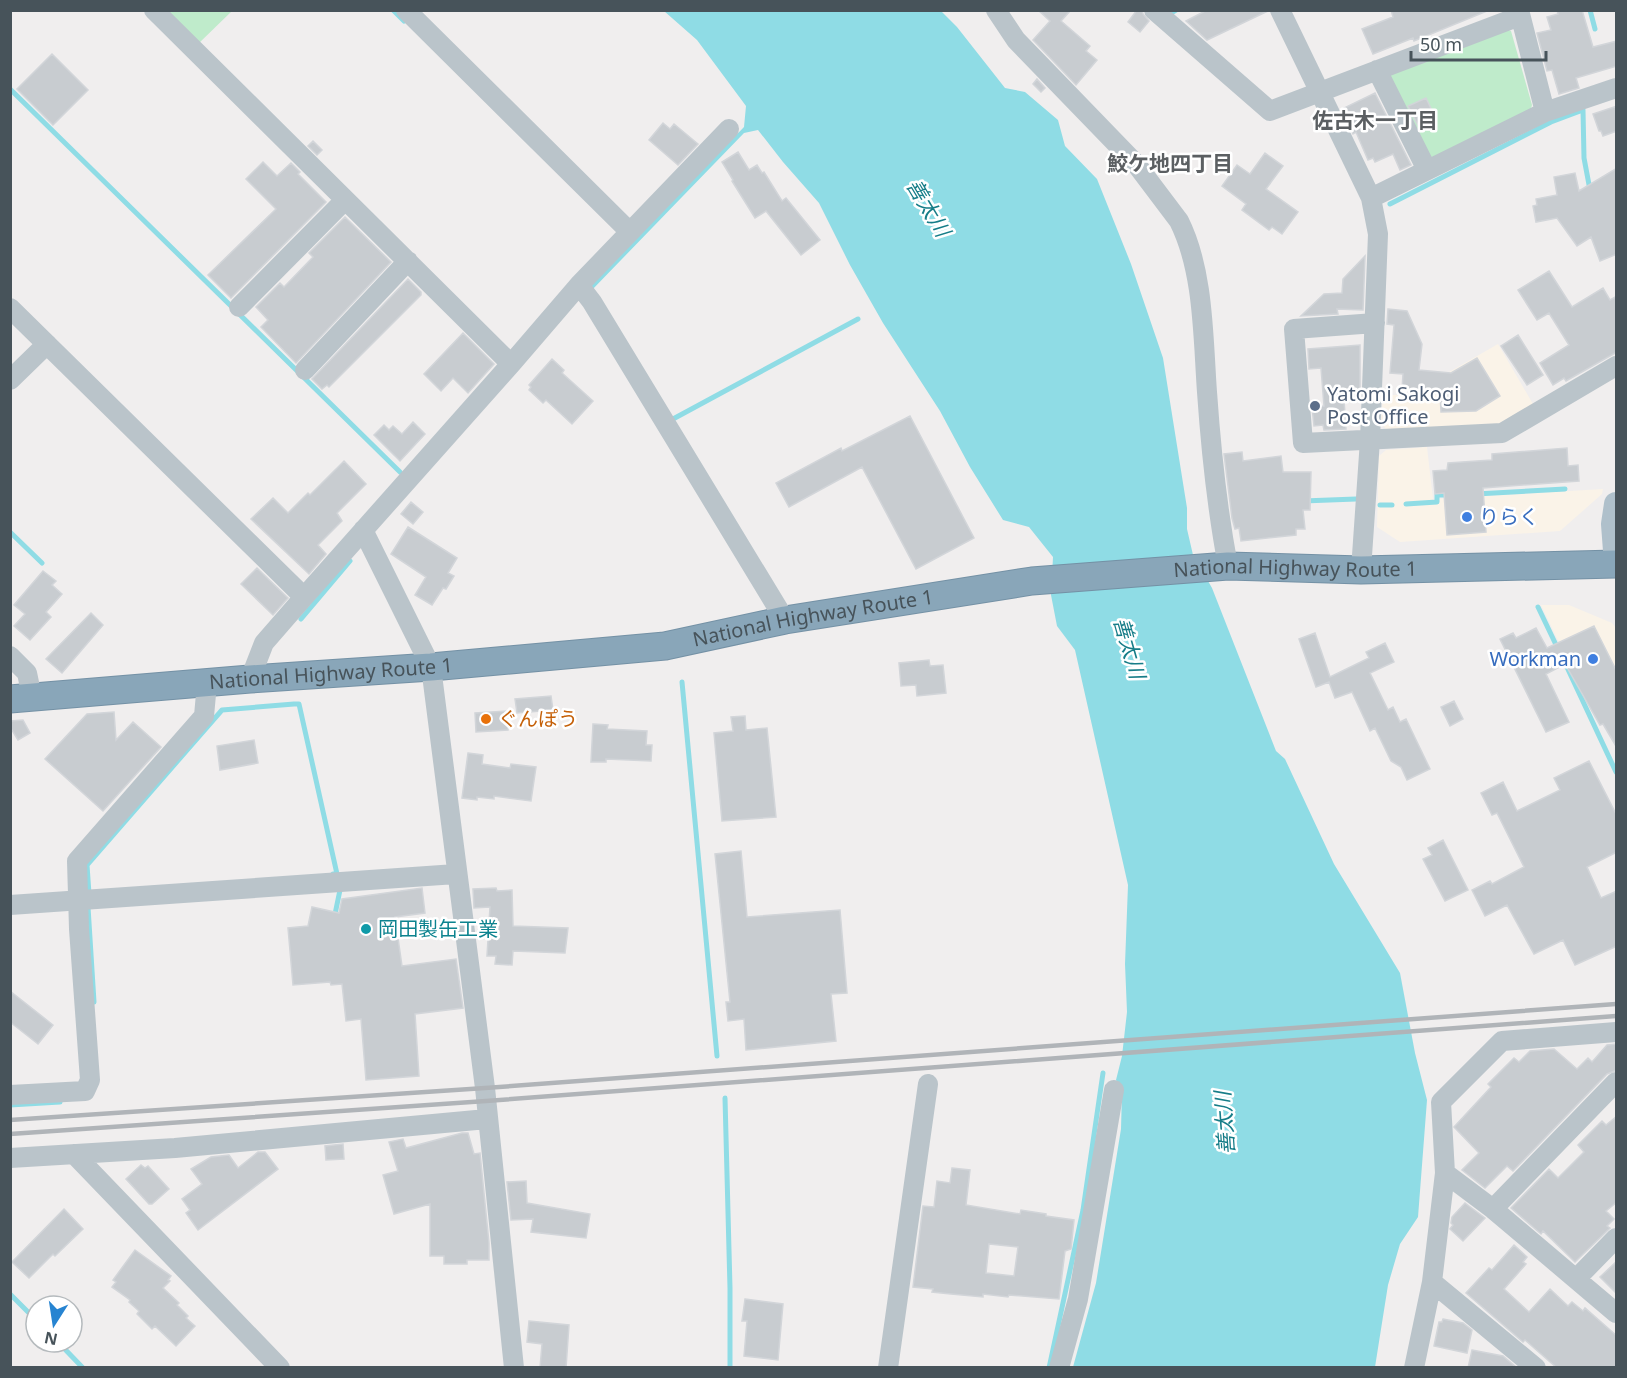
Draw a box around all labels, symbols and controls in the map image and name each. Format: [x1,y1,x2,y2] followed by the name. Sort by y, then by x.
[1411,24,1546,62] scale bar
[1420,32,1462,56] text: 50 m
[1312,106,1438,134] district label: 佐古木一丁目
[1107,149,1233,177] district label: 鮫ケ地四丁目
[901,173,958,243] water label: 善太川
[1327,380,1459,430] place label: Yatomi Sakogi Post Office
[1308,399,1322,413] marker: Yatomi Sakogi Post Office
[1479,503,1539,530] place label: りらく
[1460,510,1474,524] marker: りらく
[1172,552,1418,583] street label: National Highway Route 1
[690,583,935,653] street label: National Highway Route 1
[1108,614,1153,684] water label: 善太川
[1489,645,1581,672] place label: Workman
[208,651,454,695] street label: National Highway Route 1
[1586,652,1600,666] marker: Workman
[498,705,578,732] place label: ぐんぽう
[479,712,493,726] marker: ぐんぽう
[378,915,498,942] place label: 岡田製缶工業
[359,922,373,936] marker: 岡田製缶工業
[1208,1089,1240,1155] water label: 善太川
[24,1294,84,1354] north arrow
[42,1327,60,1351] text: N

